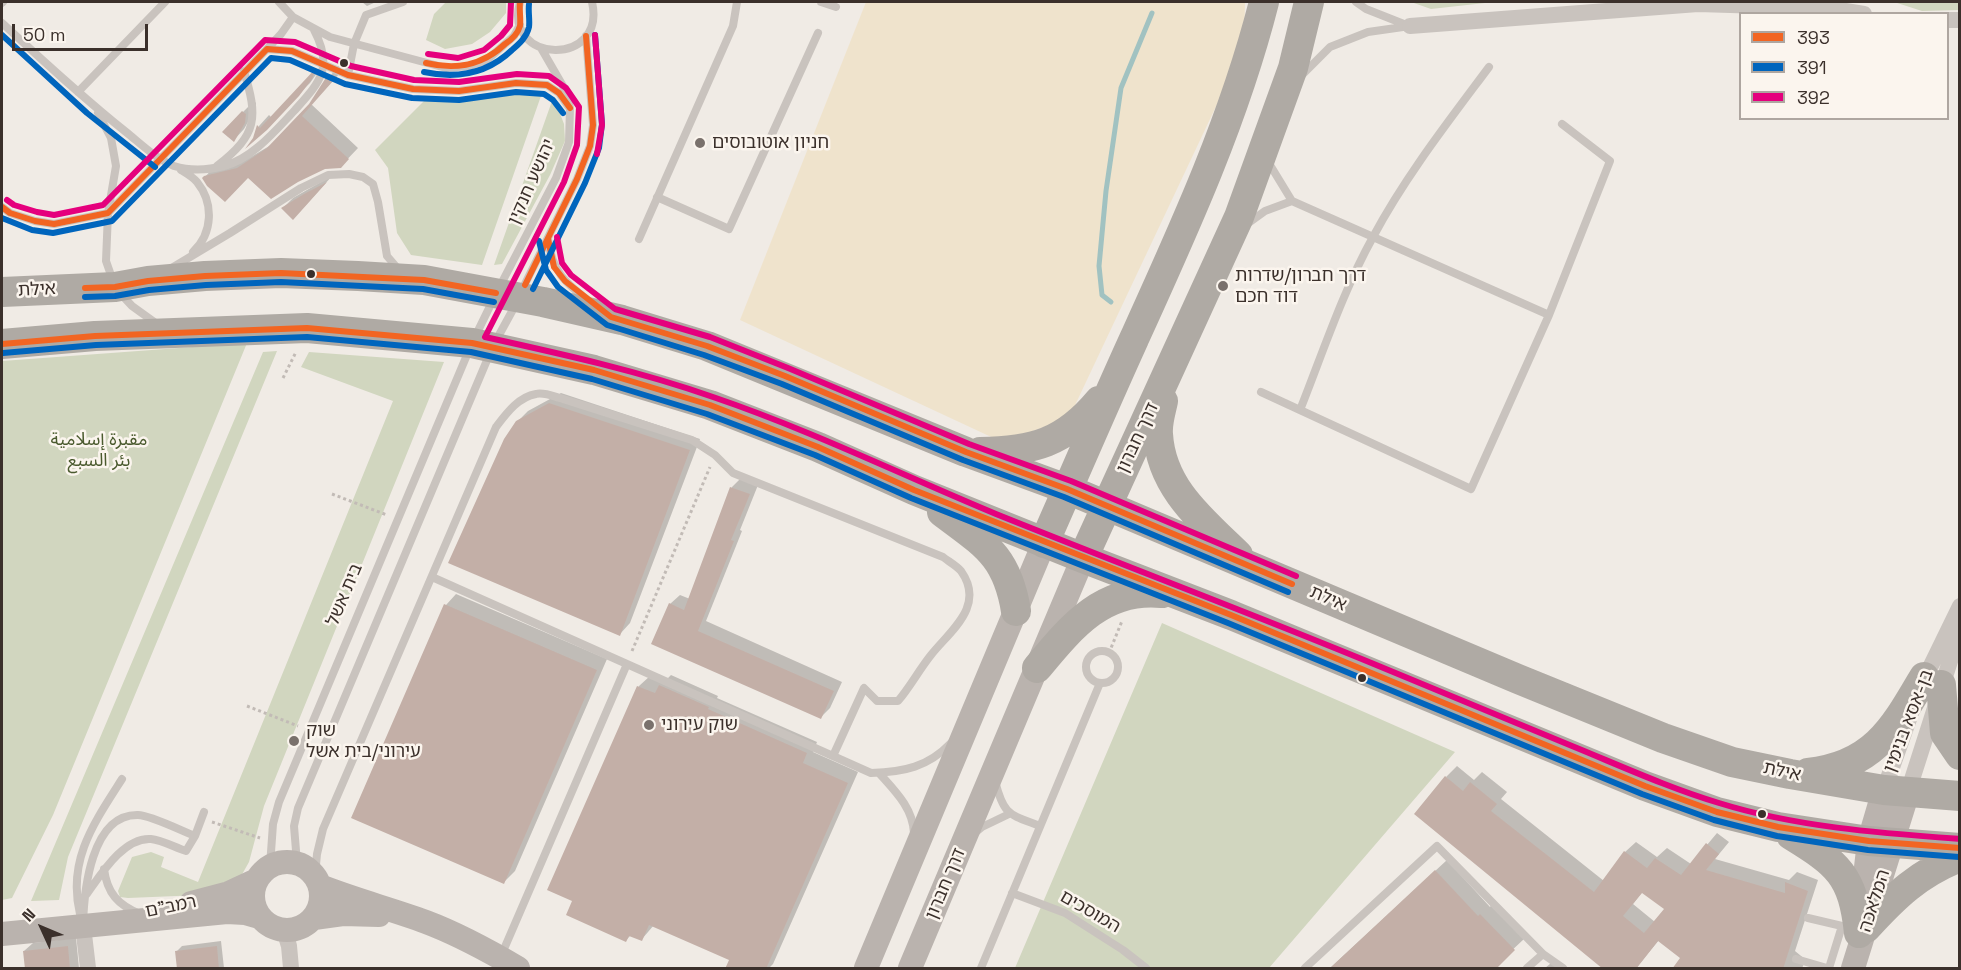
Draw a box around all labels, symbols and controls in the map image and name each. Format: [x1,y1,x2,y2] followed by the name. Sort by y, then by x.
[15,12,152,50] scale bar
[1739,12,1949,120] legend
[23,23,65,46] text: 50 m
[1797,26,1830,49] text: 393
[1797,56,1826,79] text: 391
[338,57,350,69] unlabelled marker
[1797,86,1830,109] text: 392
[712,132,829,154] place label: חניון אוטובוסים
[504,136,560,228] street label: יהושע חנקין
[693,136,707,150] marker: חניון אוטובוסים
[1235,265,1366,308] place label: דרך חברון/שדרות דוד חכם
[305,268,317,280] unlabelled marker
[17,278,57,302] street label: אילת
[1216,279,1230,293] marker: דרך חברון/שדרות דוד חכם
[1112,399,1164,477] street label: דרך חברון
[51,429,147,472] park label: مقبرة إسلامية بئر السبع
[322,561,368,629] street label: בית אשל
[1306,582,1350,616] street label: אילת
[1879,666,1939,776] street label: בן-אסא בנימין
[1356,672,1368,684] unlabelled marker
[661,714,738,736] place label: שוק עירוני
[642,718,656,732] marker: שוק עירוני
[306,720,421,762] place label: שוק עירוני/בית אשל
[287,734,301,748] marker: שוק עירוני/בית אשל
[1761,757,1803,787] street label: אילת
[1756,808,1768,820] unlabelled marker
[921,845,971,923] street label: דרך חברון
[1855,867,1895,935] street label: המלאכה
[1056,886,1124,938] street label: המוסכים
[144,891,198,923] street label: רמב"ם
[12,898,72,958] north arrow
[17,904,40,926] text: N

